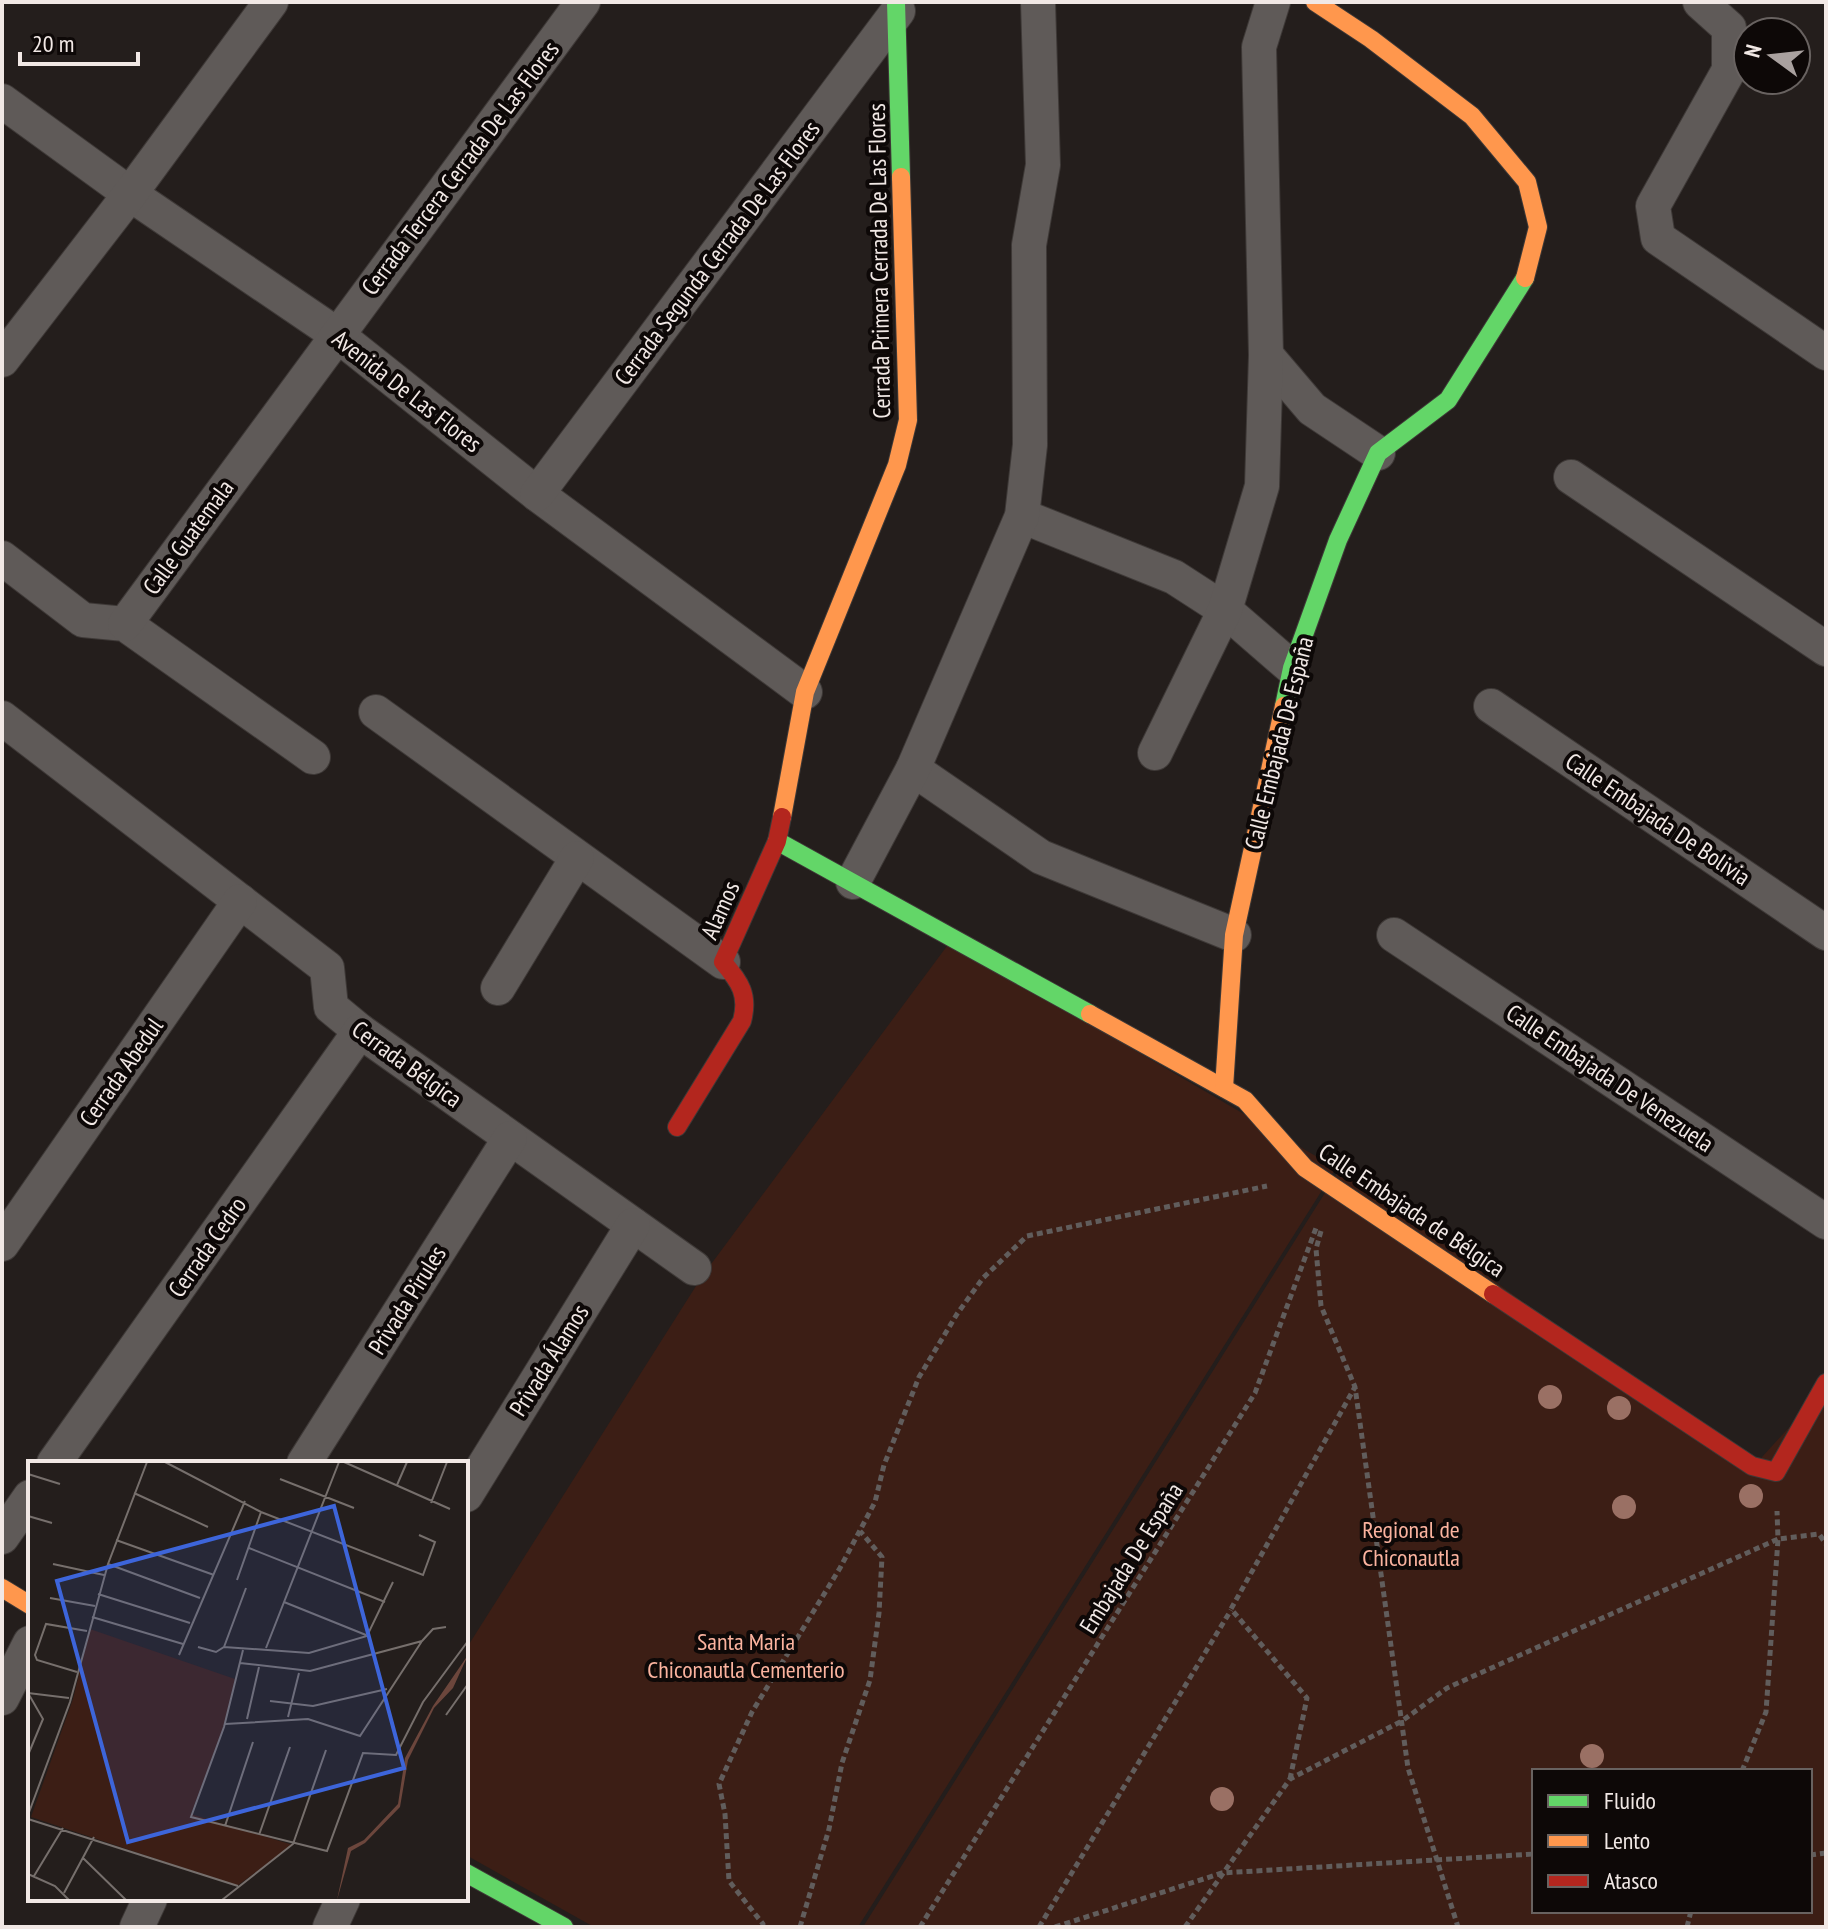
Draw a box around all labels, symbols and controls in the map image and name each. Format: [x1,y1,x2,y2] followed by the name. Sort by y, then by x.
[20,16,138,66] scale bar
[1732,16,1812,96] north arrow
[32,28,74,59] text: 20 m
[354,35,566,301] street label: Cerrada Tercera Cerrada De Las Flores
[1738,41,1768,60] text: N
[861,103,897,419] street label: Cerrada Primera Cerrada De Las Flores
[607,115,827,391] street label: Cerrada Segunda Cerrada De Las Flores
[326,323,488,459] street label: Avenida De Las Flores
[136,473,240,601] street label: Calle Guatemala
[1238,633,1320,853] street label: Calle Embajada De España
[1560,746,1756,892] street label: Calle Embajada De Bolivia
[694,876,746,944] street label: Alamos
[1500,997,1720,1159] street label: Calle Embajada De Venezuela
[72,1011,170,1132] street label: Cerrada Abedul
[346,1014,468,1114] street label: Cerrada Bélgica
[1313,1136,1511,1284] street label: Calle Embajada de Bélgica
[161,1191,253,1303] street label: Cerrada Cedro
[361,1240,453,1360] street label: Privada Pirules
[502,1298,596,1422] street label: Privada Álamos
[28,1461,468,1901] inset map
[1072,1477,1190,1639] street label: Embajada De España
[1362,1514,1460,1573] park label: Regional de Chiconautla
[647,1626,845,1685] park label: Santa Maria Chiconautla Cementerio
[1532,1769,1812,1913] legend
[1604,1785,1656,1816] text: Fluido
[1604,1825,1650,1856] text: Lento
[1604,1865,1658,1896] text: Atasco

